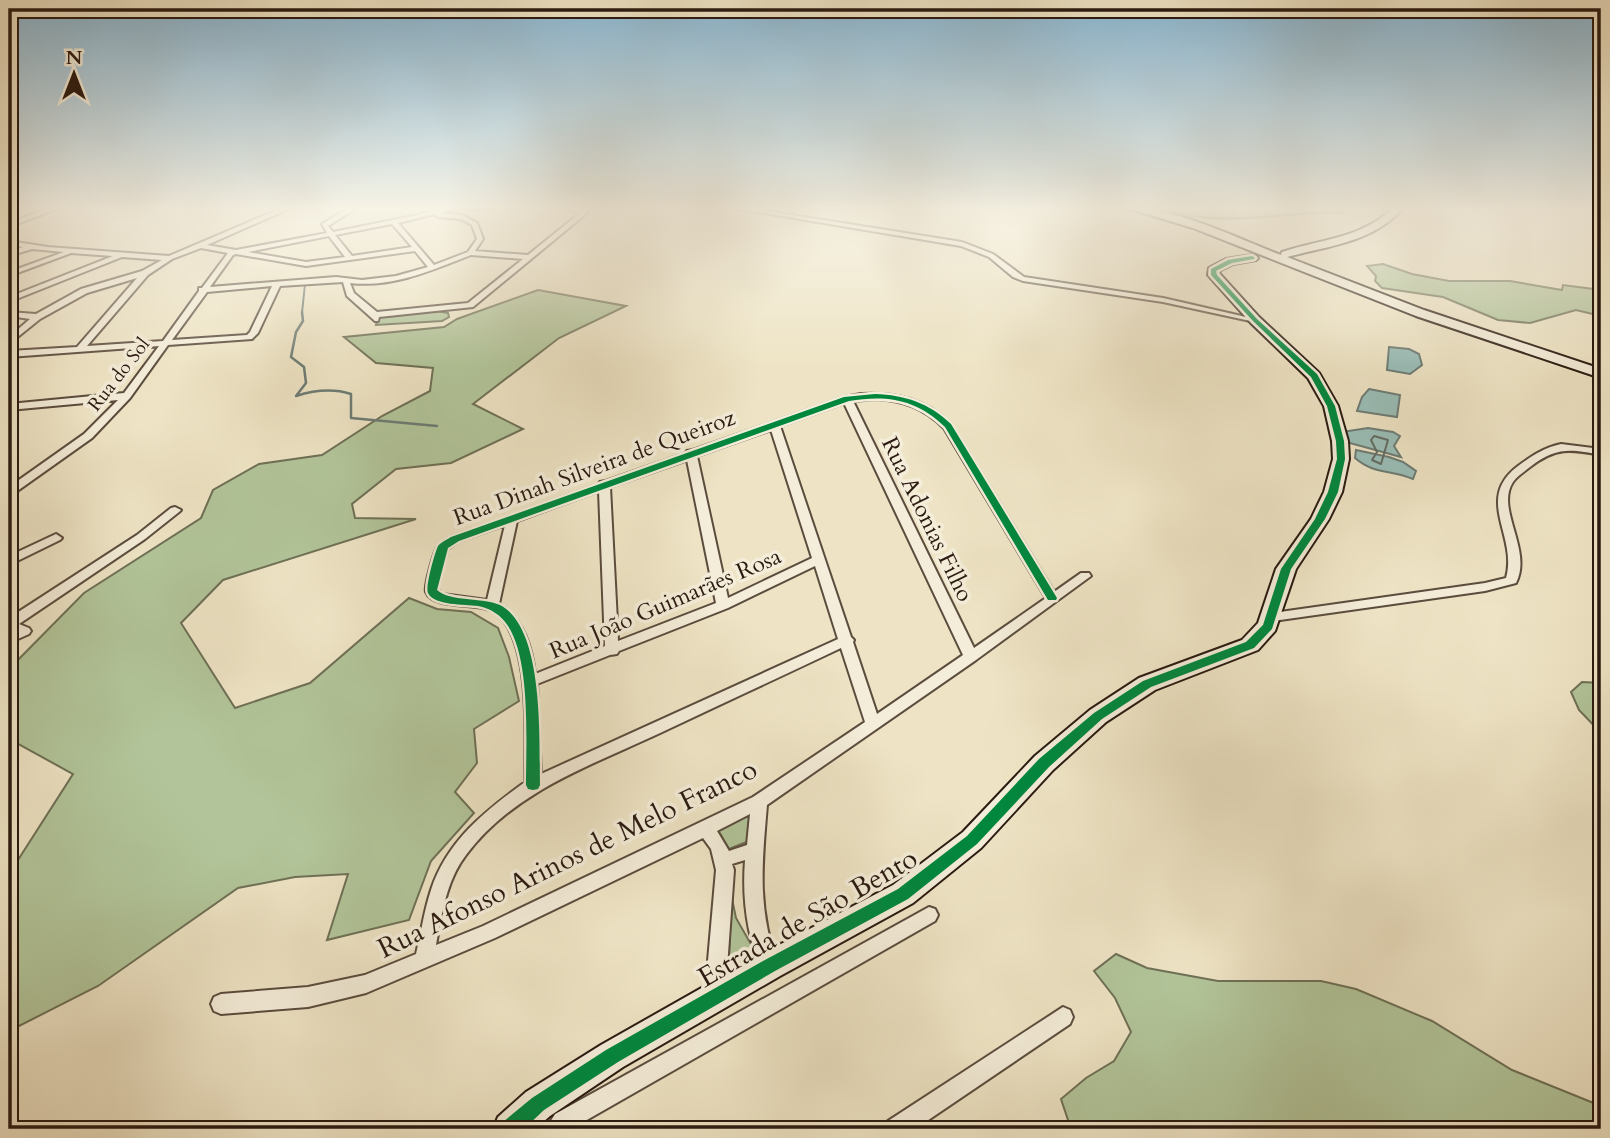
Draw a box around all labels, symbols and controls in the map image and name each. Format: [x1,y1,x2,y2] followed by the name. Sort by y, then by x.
[38,38,108,108] north arrow
[66,45,83,71] text: N
[82,332,156,417] street label: Rua do Sol
[449,402,739,533] street label: Rua Dinah Silveira de Queiroz
[874,432,981,607] street label: Rua Adonias Filho
[545,541,786,666] street label: Rua João Guimarães Rosa
[371,750,764,968] street label: Rua Afonso Arinos de Melo Franco
[691,839,924,996] street label: Estrada de São Bento

